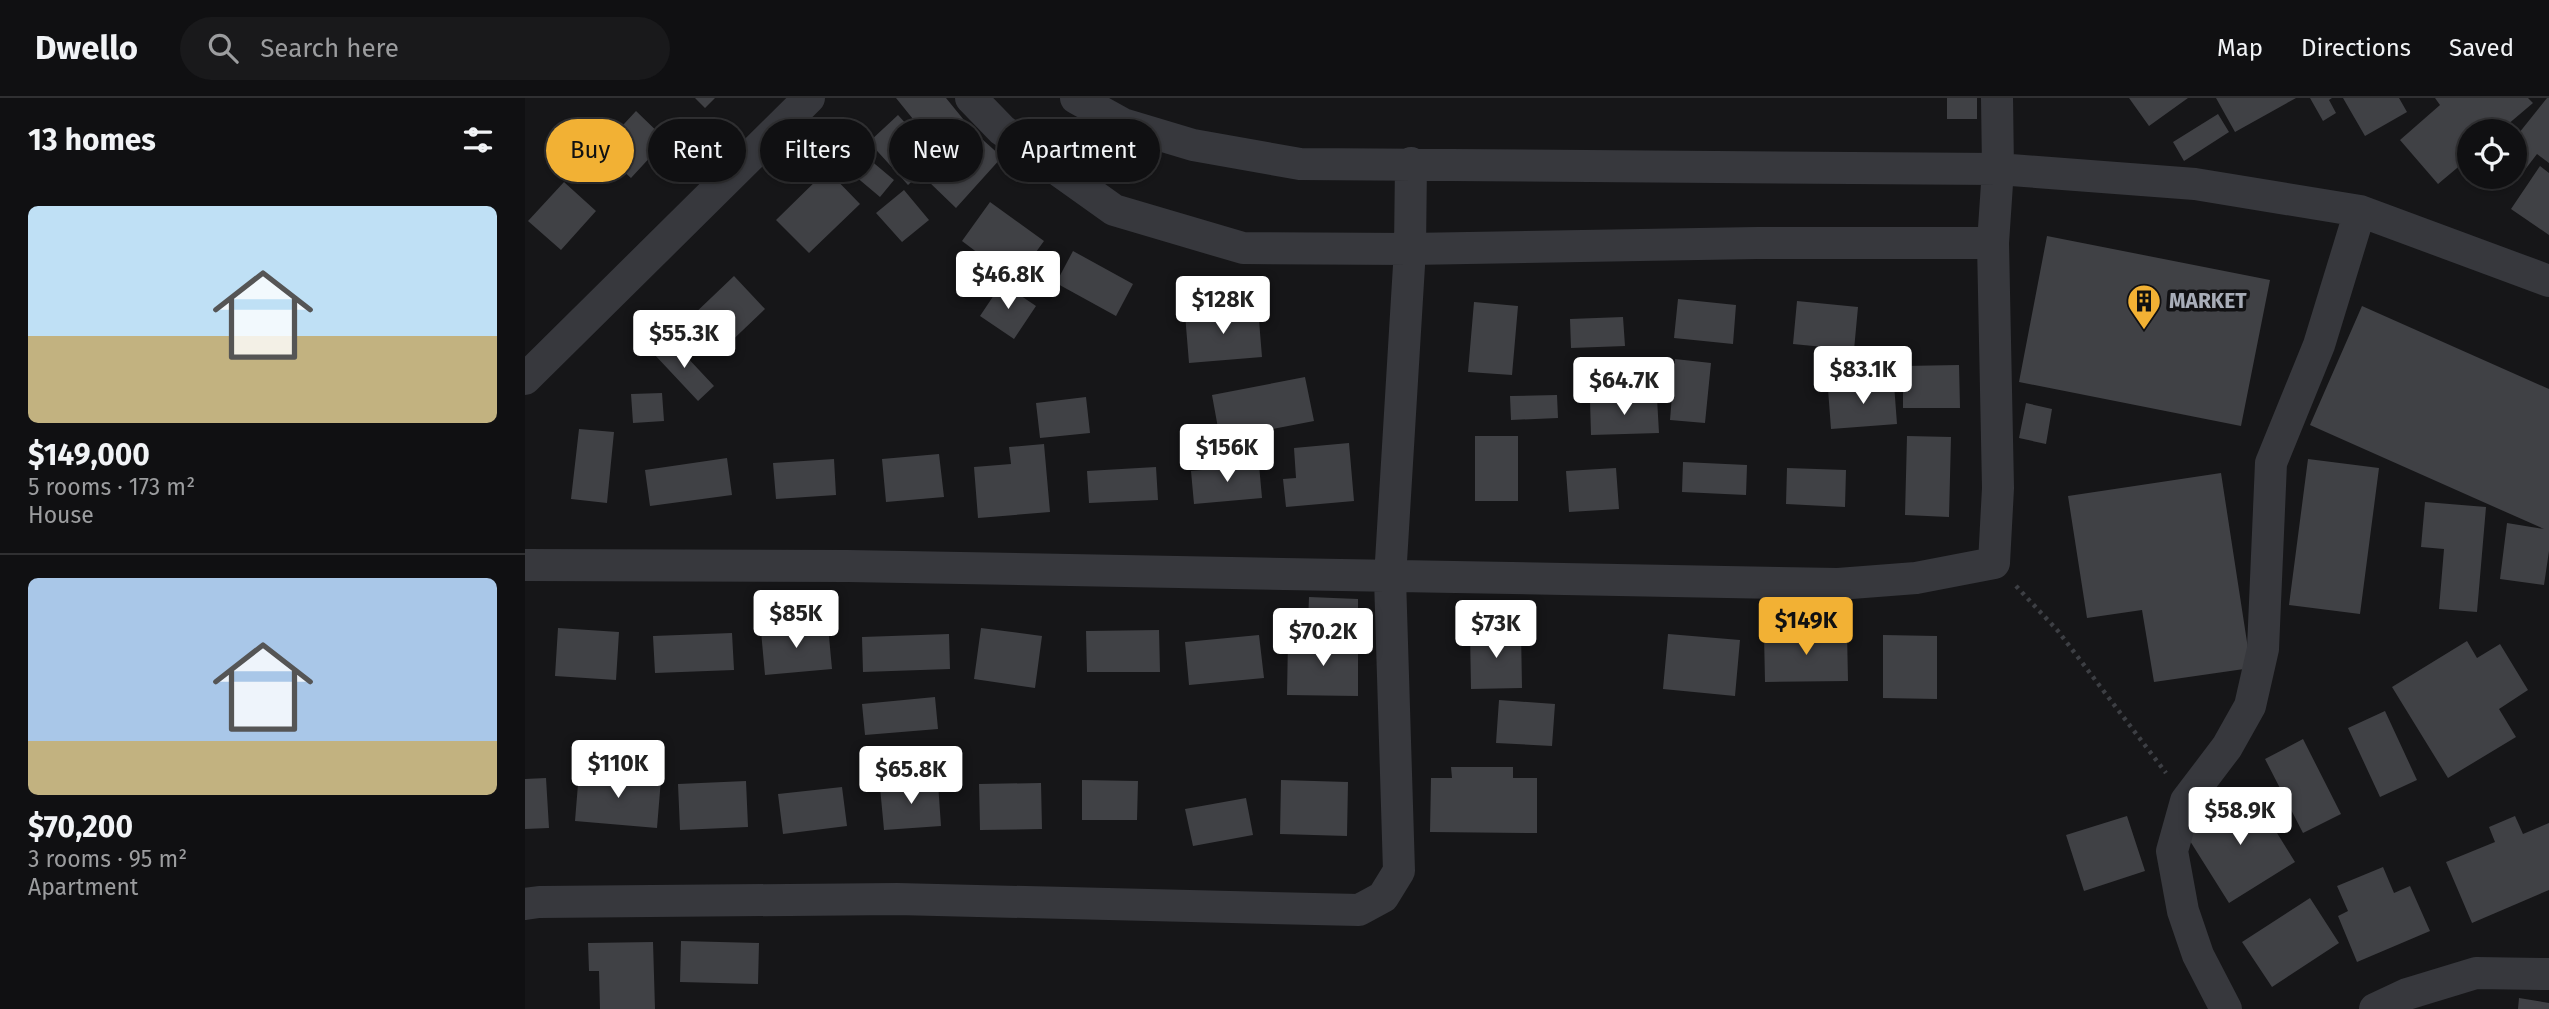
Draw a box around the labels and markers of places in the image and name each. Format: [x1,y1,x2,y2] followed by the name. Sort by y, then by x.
[951,252,1065,311] pin: $46.8K
[1174,276,1272,336] pin: $128K
[2125,282,2163,331] building icon: MARKET
[2169,288,2247,314] place label: MARKET
[627,310,741,370] pin: $55.3K
[1806,346,1920,406] pin: $83.1K
[1567,358,1681,417] pin: $64.7K
[1178,424,1276,484] pin: $156K
[755,590,837,650] pin: $85K
[1757,598,1855,657] pin: $149K
[1455,601,1537,660] pin: $73K
[1266,608,1380,668] pin: $70.2K
[569,740,667,800] pin: $110K
[854,746,968,806] pin: $65.8K
[2183,788,2297,847] pin: $58.9K

